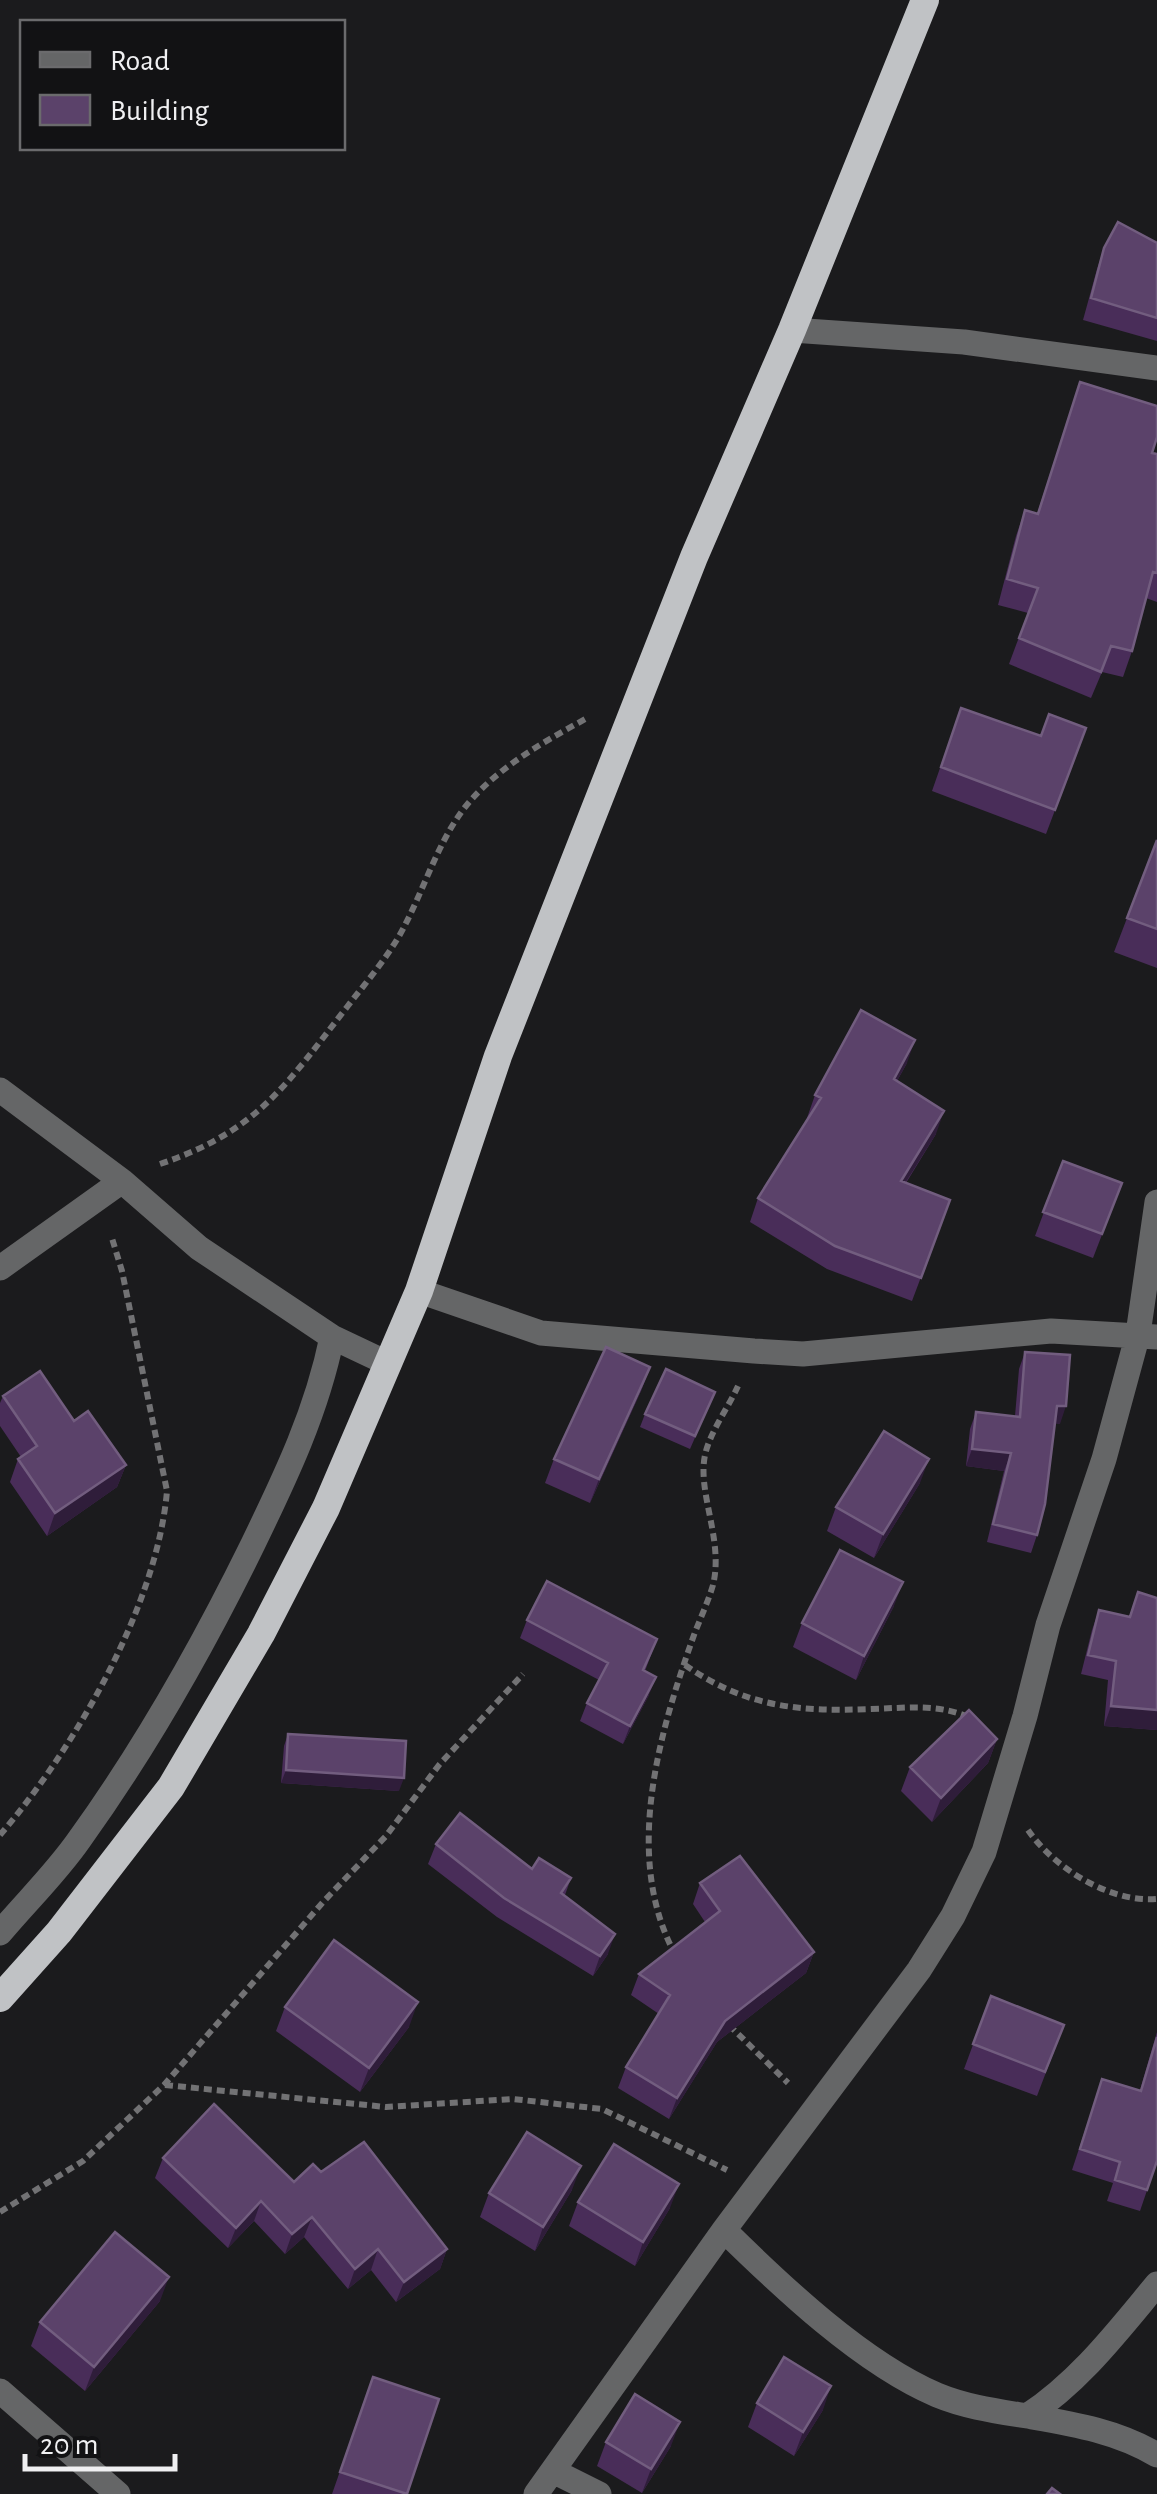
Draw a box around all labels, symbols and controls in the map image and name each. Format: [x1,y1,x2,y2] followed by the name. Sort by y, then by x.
[20,20,345,150] legend
[110,46,170,76] text: Road
[110,96,209,126] text: Building
[25,2409,175,2471] scale bar
[40,2430,98,2460] text: 20 m

